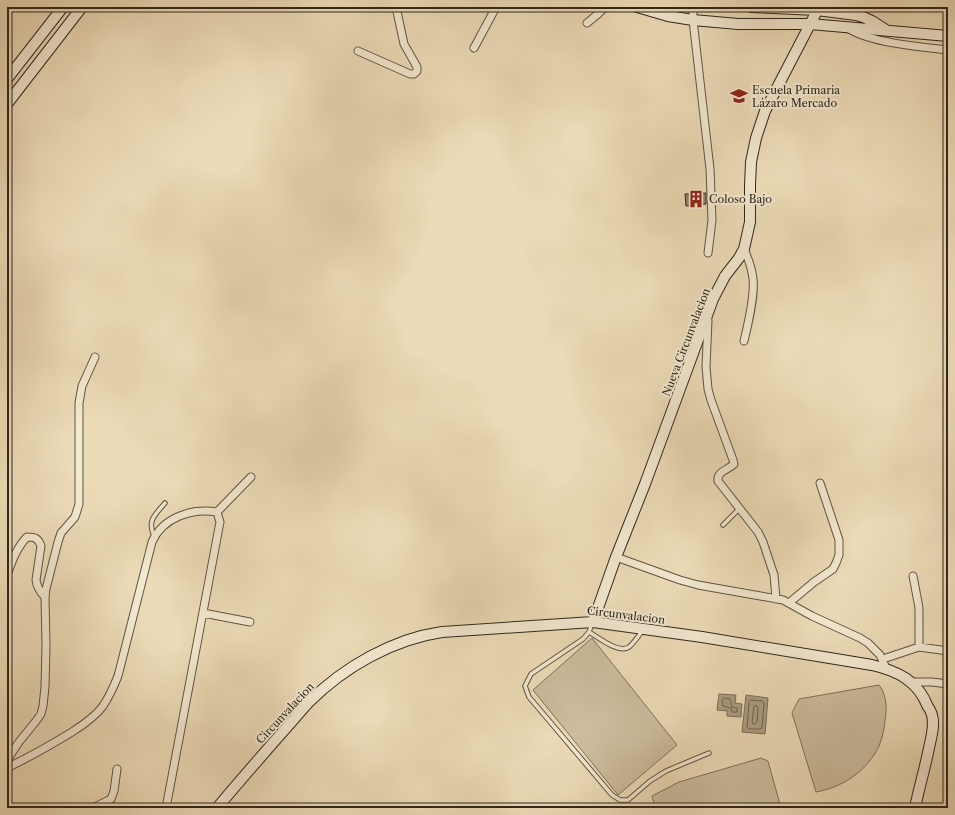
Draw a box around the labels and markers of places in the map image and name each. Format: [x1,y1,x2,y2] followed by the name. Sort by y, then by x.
[752,83,840,110] place label: Escuela Primaria Lázaro Mercado
[729,86,749,106] school or university icon: Escuela Primaria Lázaro Mercado
[686,189,706,209] building icon: Coloso Bajo
[709,192,772,206] place label: Coloso Bajo

